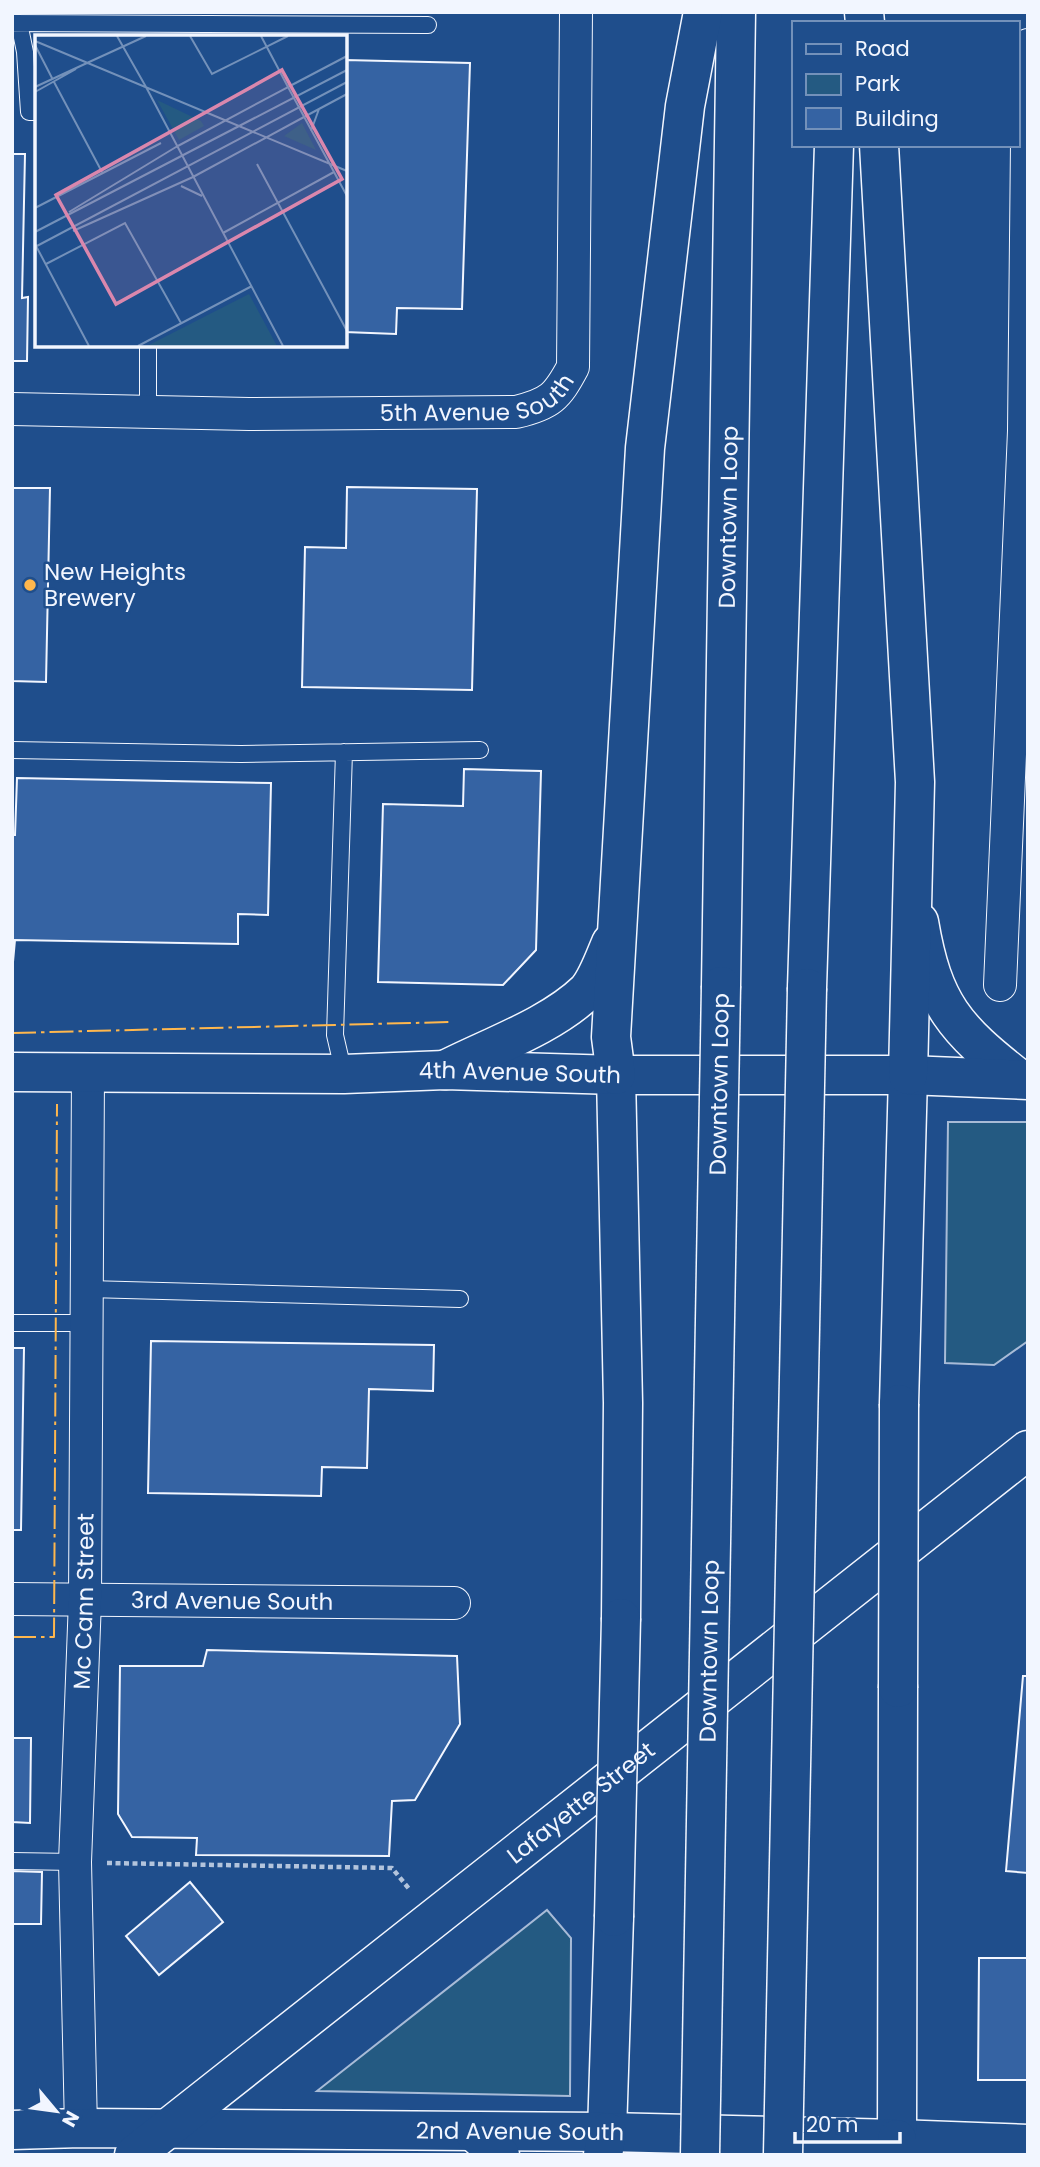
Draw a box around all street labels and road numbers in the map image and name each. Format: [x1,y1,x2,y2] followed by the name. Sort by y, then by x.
[380,368,582,429] street label: 5th Avenue South
[711,426,746,609] street label: Downtown Loop
[702,993,737,1176] street label: Downtown Loop
[418,1054,622,1091] street label: 4th Avenue South
[66,1513,101,1690] street label: Mc Cann Street
[691,1560,727,1743] street label: Downtown Loop
[131,1584,333,1618] street label: 3rd Avenue South
[500,1734,662,1871] street label: Lafayette Street
[416,2115,625,2148] street label: 2nd Avenue South

